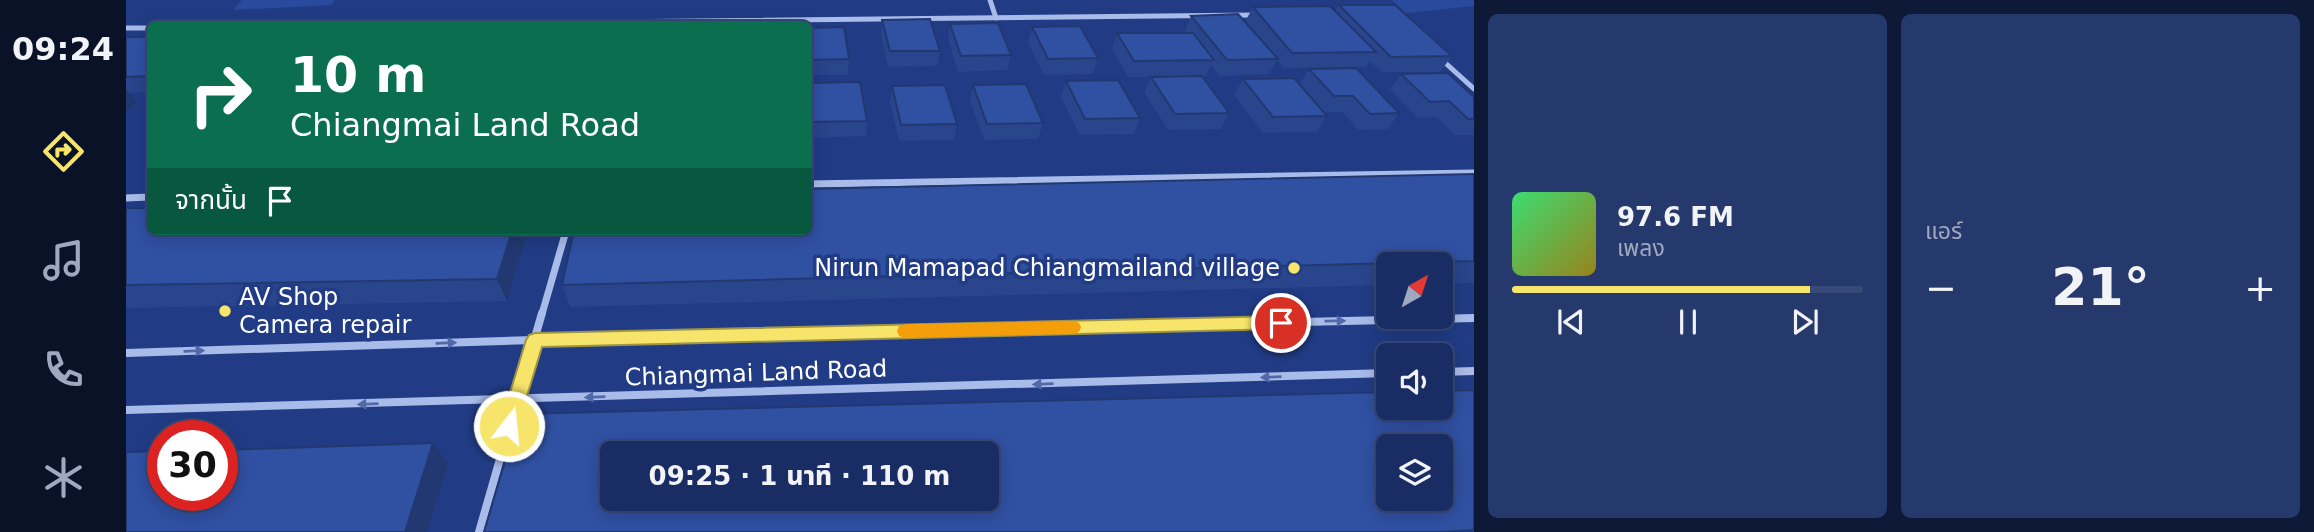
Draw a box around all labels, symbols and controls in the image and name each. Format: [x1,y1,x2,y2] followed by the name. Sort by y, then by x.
[12,30,114,68] text: 09:24
[290,47,426,104] text: 10 m
[175,49,266,140] icon: right
[290,106,640,144] text: Chiangmai Land Road
[39,127,88,176] icon: directions
[261,182,299,220] icon: arrive
[175,185,247,215] text: จากนั้น
[1617,202,1734,232] text: 97.6 FM
[1925,218,1962,244] text: แอร์
[1617,235,1665,261] text: เพลง
[39,236,88,285] icon: music
[1376,252,1452,329] north arrow
[1376,252,1453,511] map controls
[814,254,1280,282] place label: Nirun Mamapad Chiangmailand village
[2051,257,2150,317] text: 21°
[1286,260,1302,276] marker: Nirun Mamapad Chiangmailand village
[1925,266,1957,310] text: −
[2244,266,2276,310] text: +
[239,283,412,339] place label: AV Shop Camera repair
[1251,293,1311,353] pin
[217,303,233,319] marker: AV Shop Camera repair
[1552,303,1590,341] icon: previous
[1669,303,1707,341] icon: pause
[1786,303,1824,341] icon: next
[1262,304,1300,342] icon: arrive
[1324,316,1346,327] one-way arrow
[435,337,457,348] one-way arrow
[1376,343,1453,420] button: sound
[39,345,88,394] icon: phone
[183,345,205,356] one-way arrow
[624,354,888,392] street label: Chiangmai Land Road
[1259,371,1281,383] one-way arrow
[1032,378,1054,389] one-way arrow
[472,389,546,463] position arrow
[584,392,606,403] one-way arrow
[357,398,379,409] one-way arrow
[147,420,238,511] speed limit sign: 30
[1376,434,1453,511] button: layers
[39,453,88,502] icon: climate
[649,461,950,491] text: 09:25 · 1 นาที · 110 m

